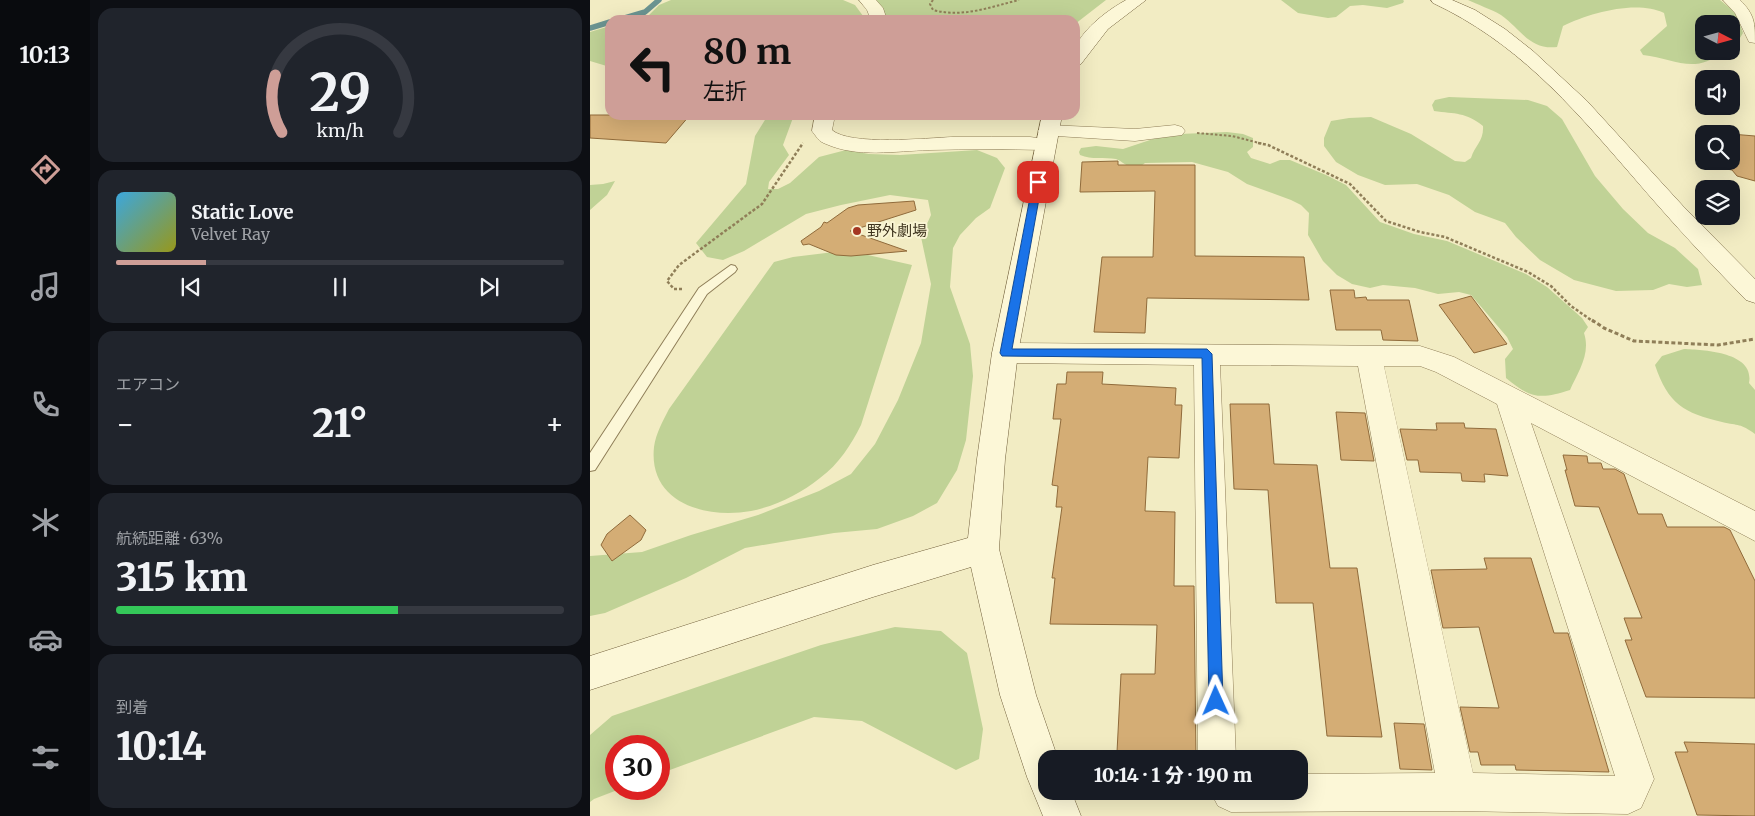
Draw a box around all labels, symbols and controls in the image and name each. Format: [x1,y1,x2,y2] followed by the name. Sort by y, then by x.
[1695,15,1740,60] north arrow
[1695,15,1740,225] map controls
[703,30,791,74] text: 80 m
[620,35,685,100] icon: left
[20,41,70,69] text: 10:13
[309,60,371,125] text: 29
[1695,70,1740,115] button: sound
[703,77,747,105] text: 左折
[316,119,364,142] text: km/h
[1695,125,1740,170] button: search
[28,152,63,187] icon: directions
[1017,161,1059,203] pin
[1024,168,1052,196] icon: arrive
[1695,180,1740,225] button: layers
[191,200,294,224] text: Static Love
[867,221,927,240] place label: 野外劇場
[191,224,270,244] text: Velvet Ray
[851,225,863,237] marker: 野外劇場
[28,269,63,304] icon: music
[177,273,205,301] icon: previous
[326,273,354,301] icon: pause
[475,273,503,301] icon: next
[116,374,180,394] text: エアコン
[28,387,63,422] icon: phone
[312,400,368,447] text: 21°
[116,406,135,442] text: −
[545,406,564,442] text: +
[28,505,63,540] icon: climate
[116,528,223,548] text: 航続距離 · 63%
[116,554,248,601] text: 315 km
[28,622,63,657] icon: car
[1189,674,1241,726] position arrow
[116,697,148,717] text: 到着
[116,723,206,770] text: 10:14
[605,735,670,800] speed limit sign: 30
[28,740,63,775] icon: filters
[1094,763,1252,787] text: 10:14 · 1 分 · 190 m

